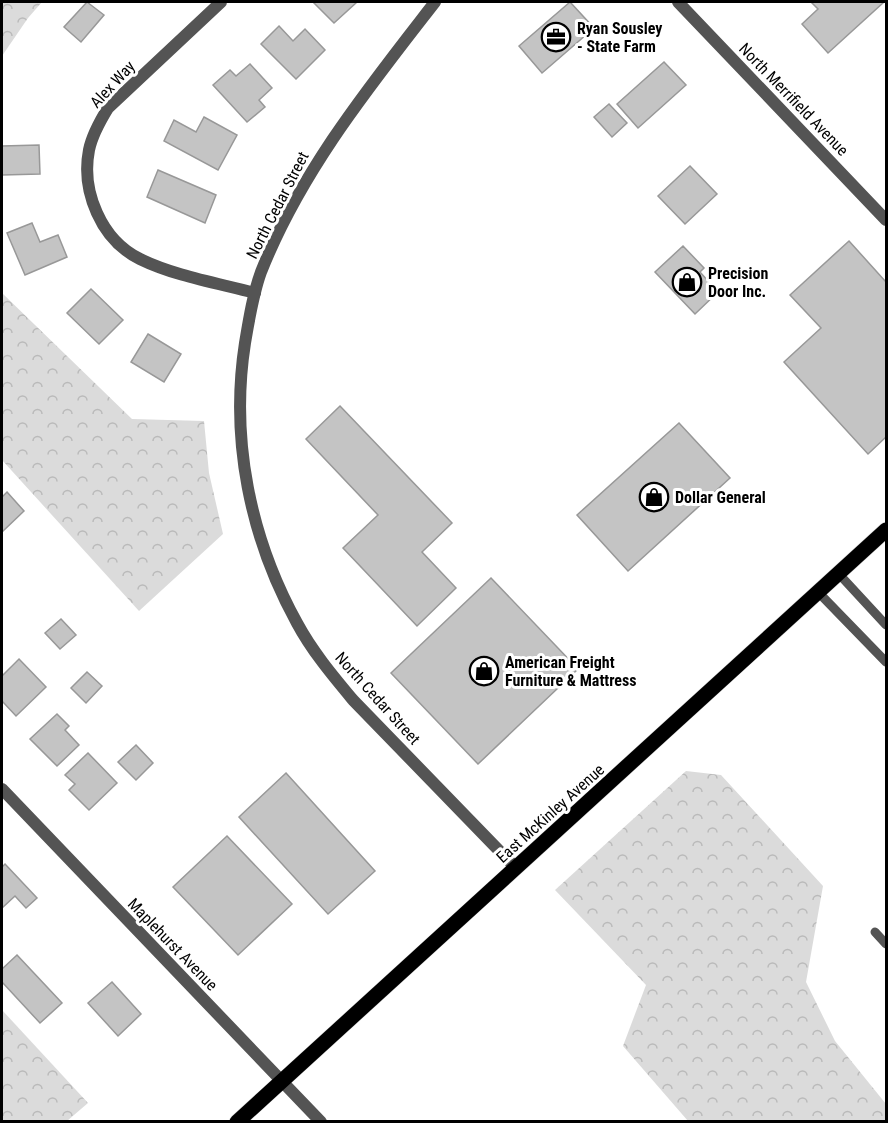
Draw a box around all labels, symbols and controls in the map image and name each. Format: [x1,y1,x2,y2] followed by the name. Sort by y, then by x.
[577,19,662,56] place label: Ryan Sousley - State Farm
[540,21,572,53] office icon: Ryan Sousley - State Farm
[735,39,852,160] street label: North Merrifield Avenue
[86,57,139,112] street label: Alex Way
[242,148,313,262] street label: North Cedar Street
[708,264,769,301] place label: Precision Door Inc.
[671,266,703,298] shop icon: Precision Door Inc.
[638,481,670,513] shop icon: Dollar General
[675,488,766,507] place label: Dollar General
[331,648,424,749] street label: North Cedar Street
[505,653,637,690] place label: American Freight Furniture & Mattress
[468,655,500,687] shop icon: American Freight Furniture & Mattress
[493,760,608,867] street label: East McKinley Avenue
[124,894,221,994] street label: Maplehurst Avenue

